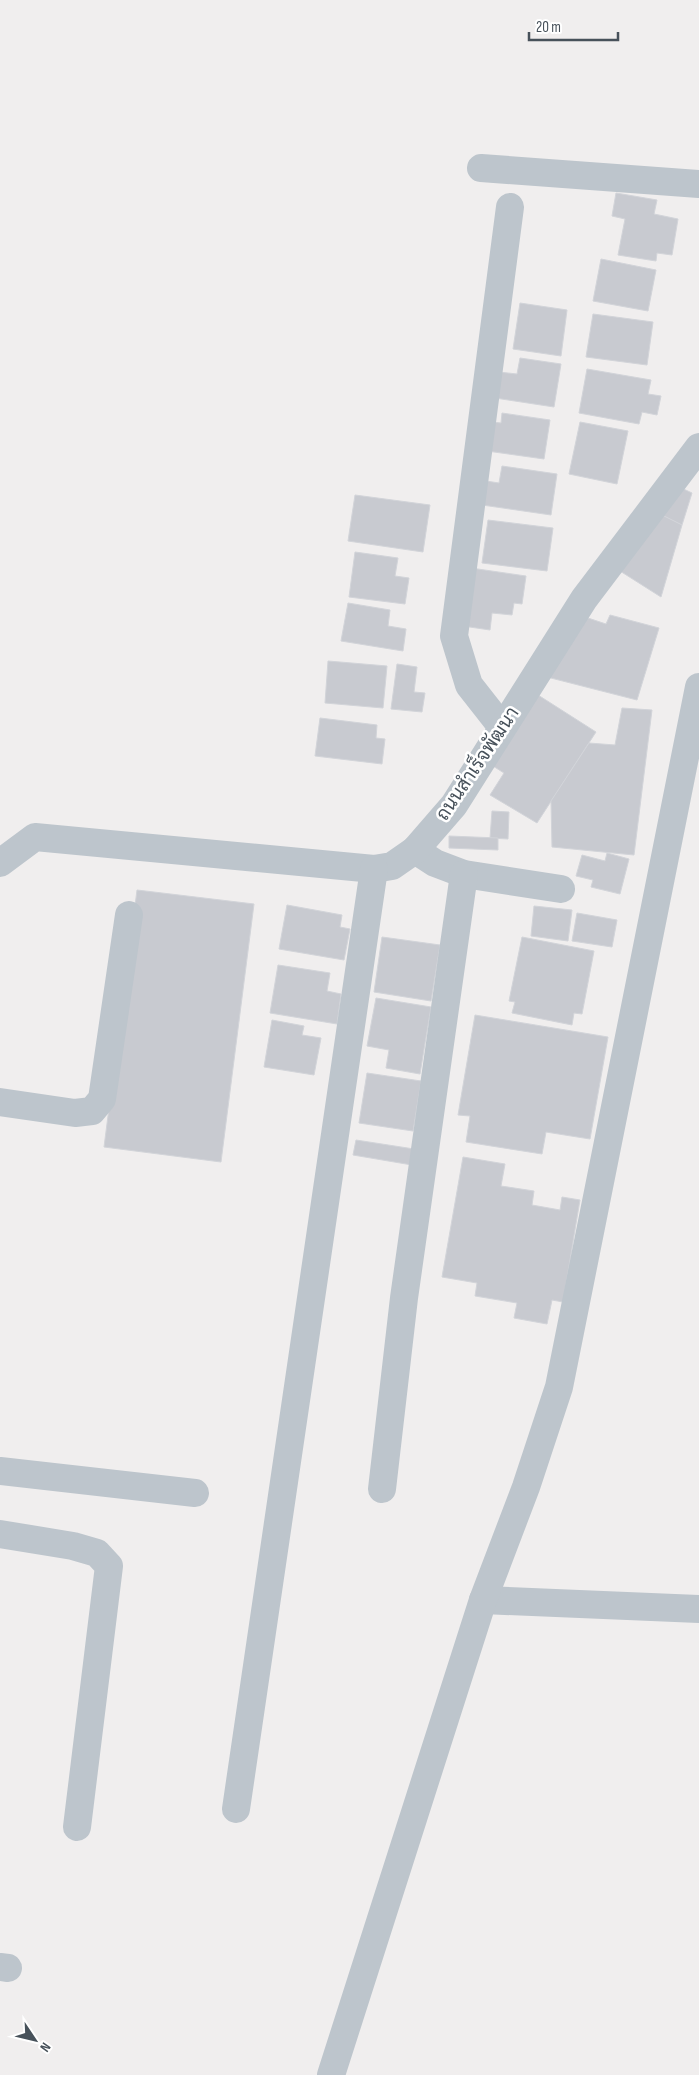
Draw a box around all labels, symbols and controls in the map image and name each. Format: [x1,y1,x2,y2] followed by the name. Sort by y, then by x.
[529,10,618,42] scale bar
[536,18,561,37] text: 20 m
[429,701,524,825] street label: ถนนสำเร็จพัฒนา
[10,2015,60,2065] north arrow
[36,2039,54,2055] text: N

